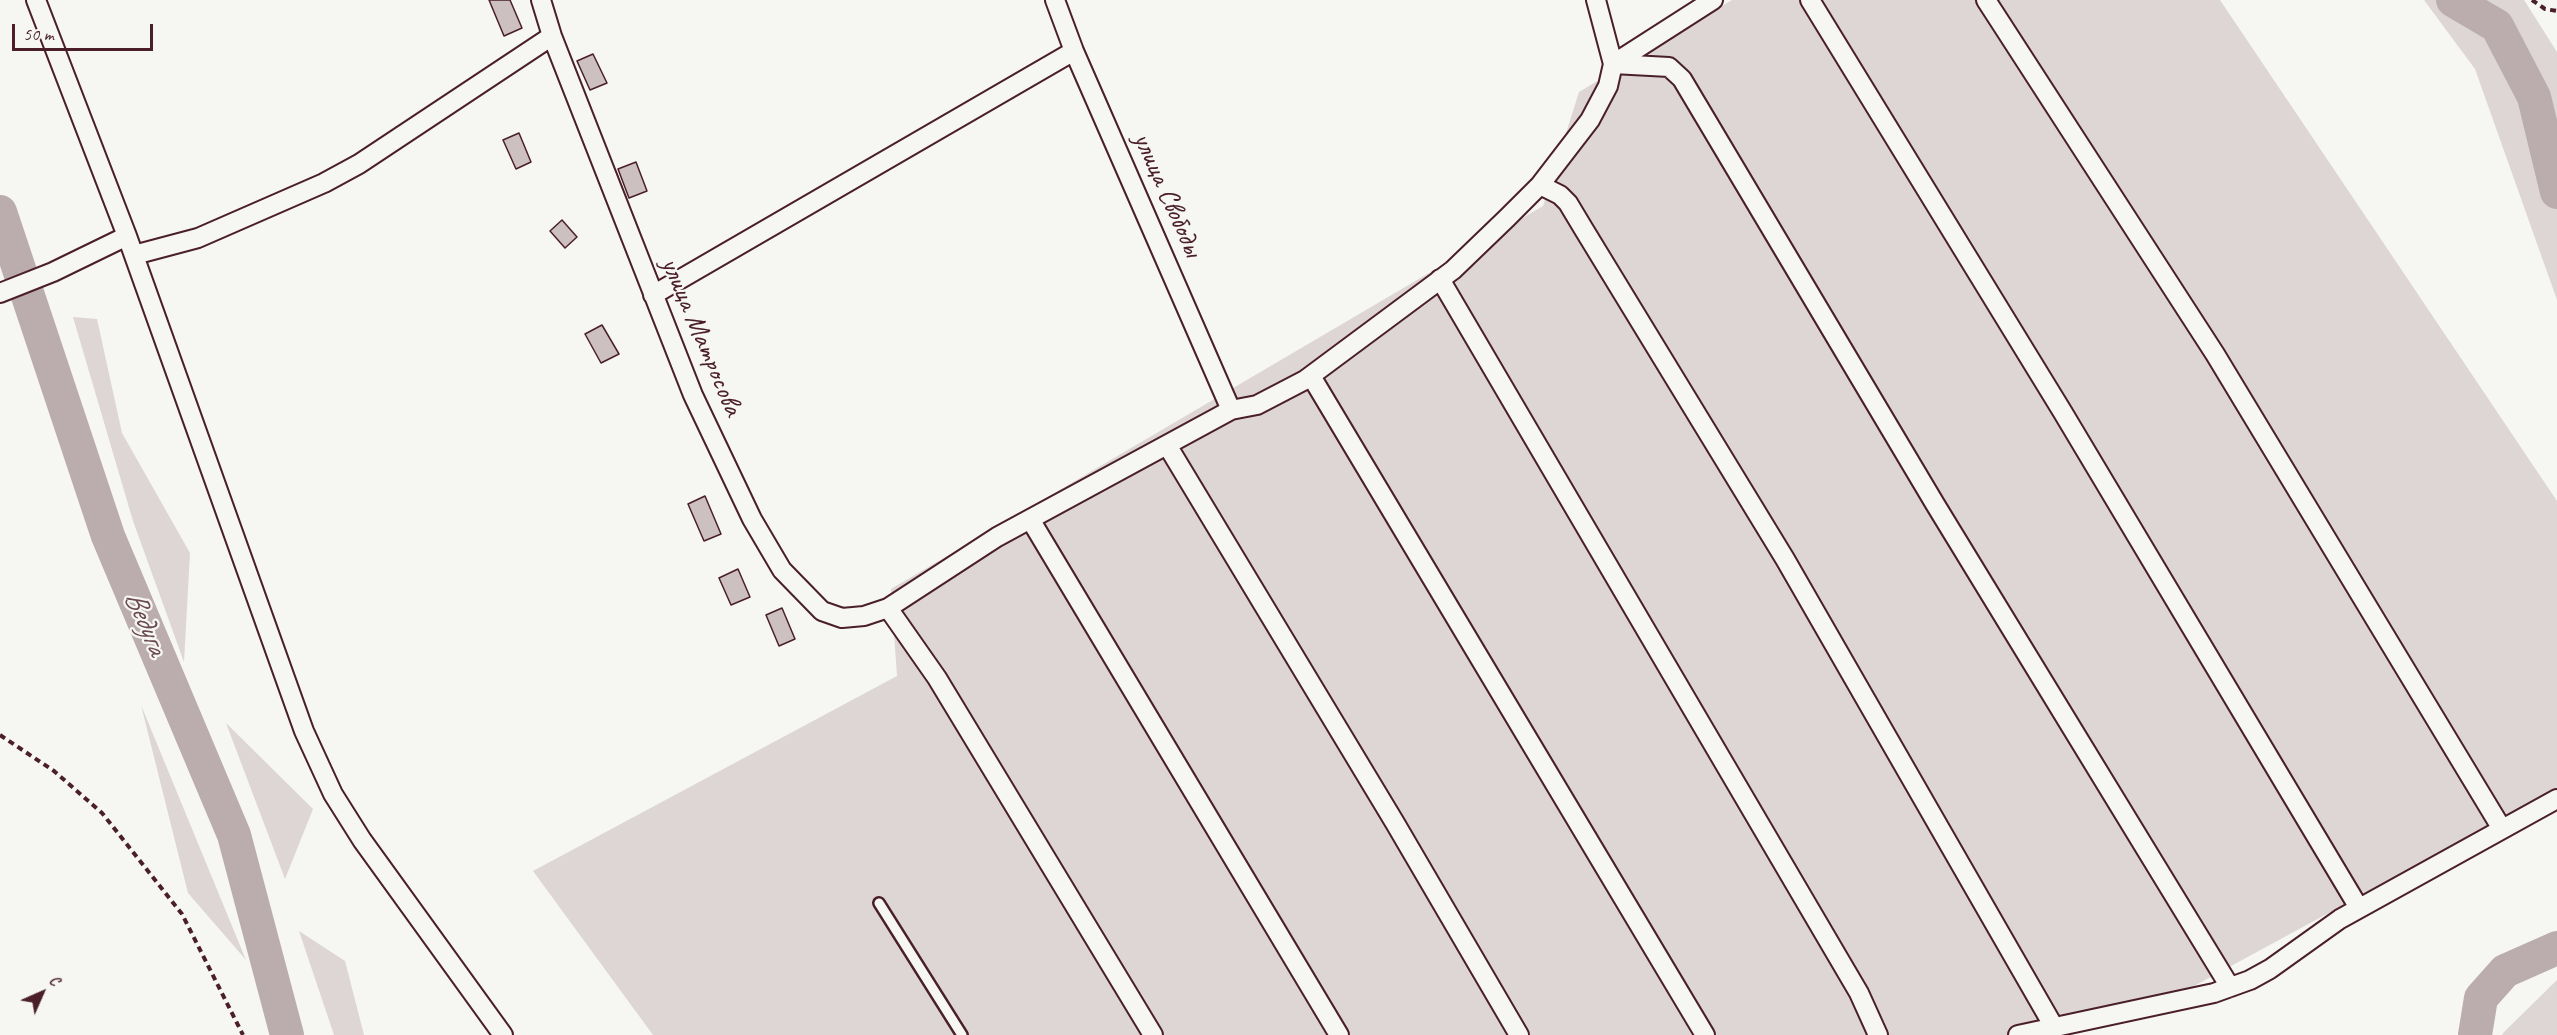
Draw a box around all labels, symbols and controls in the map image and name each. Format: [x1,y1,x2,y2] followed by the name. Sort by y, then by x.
[15,12,156,50] scale bar
[23,23,54,45] text: 50 m
[1125,128,1209,262] street label: улица Свободы
[653,253,749,421] street label: улица Матросова
[116,586,174,660] water label: Ведуга
[12,963,72,1023] north arrow
[45,970,65,990] text: С

